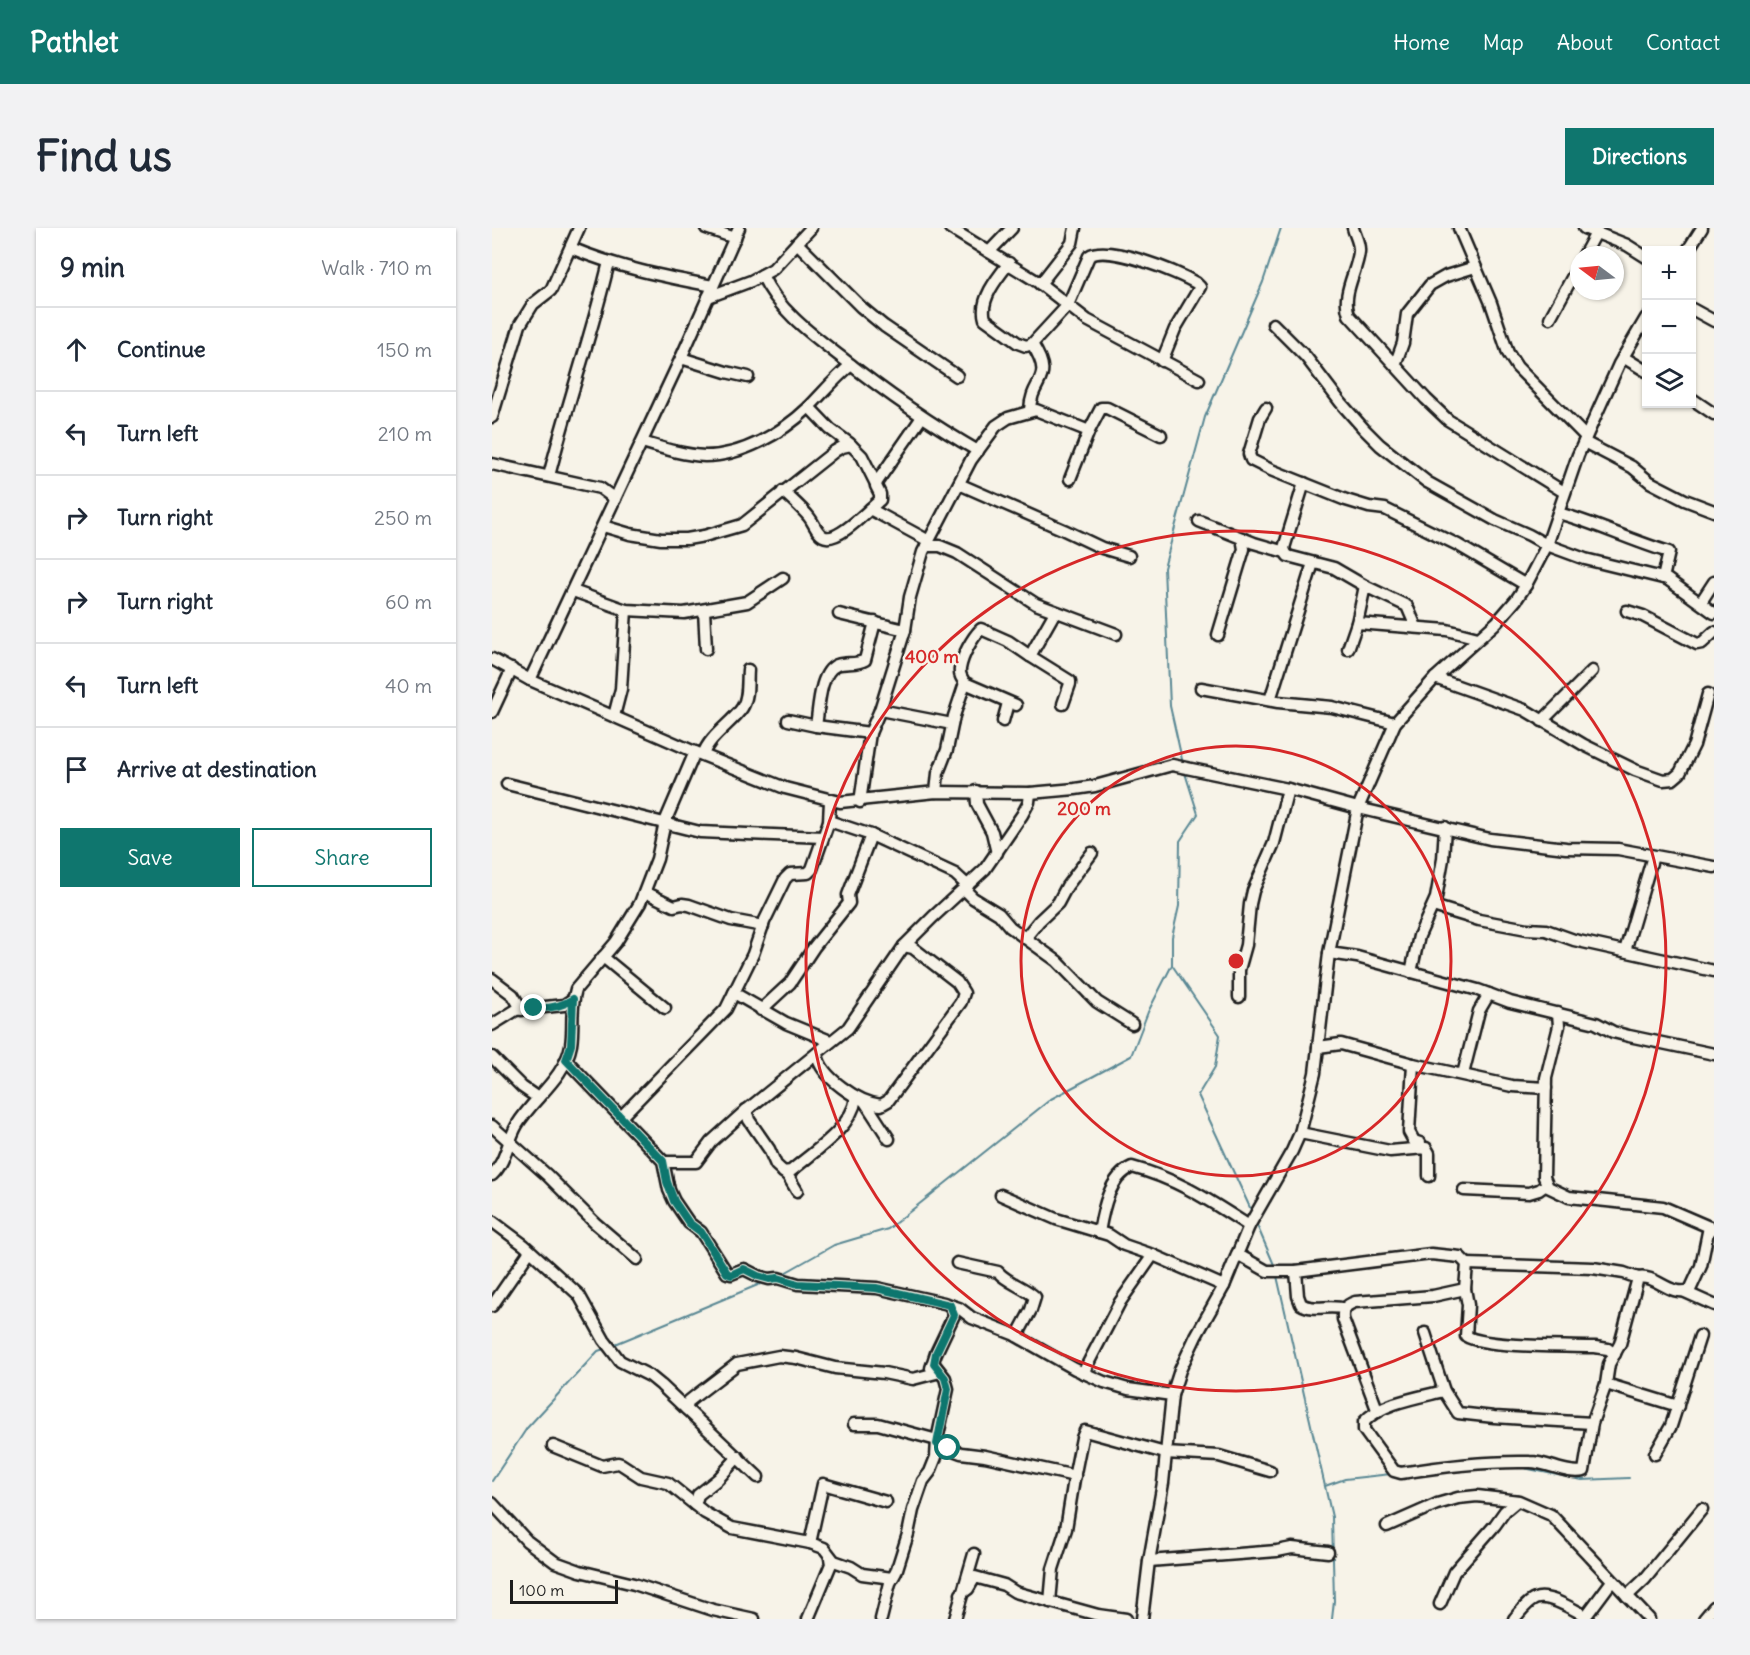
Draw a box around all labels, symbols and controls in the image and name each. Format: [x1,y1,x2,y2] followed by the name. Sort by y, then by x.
[30,24,119,60] text: Pathlet
[1393,29,1450,56] text: Home
[1483,29,1524,56] text: Map
[1557,29,1613,56] text: About
[1646,29,1720,56] text: Contact
[1565,128,1714,185] button: Directions
[36,130,172,182] text: Find us
[1570,246,1624,300] north arrow
[1642,246,1696,408] map controls
[1642,246,1696,300] button: +
[60,251,125,284] text: 9 min
[321,255,432,280] text: Walk · 710 m
[1642,300,1696,354] button: −
[60,333,93,366] icon: ahead
[117,335,206,363] text: Continue
[377,337,432,362] text: 150 m
[1642,354,1696,408] button: layers
[60,417,93,450] icon: left
[117,419,198,447] text: Turn left
[378,421,432,446] text: 210 m
[60,501,93,534] icon: right
[117,503,213,531] text: Turn right
[374,505,432,530] text: 250 m
[60,585,93,618] icon: right
[117,587,213,615] text: Turn right
[385,589,432,614] text: 60 m
[905,645,959,668] text: 400 m
[60,669,93,702] icon: left
[117,671,198,699] text: Turn left
[385,673,432,698] text: 40 m
[60,753,93,786] icon: arrive
[117,755,317,783] text: Arrive at destination
[1057,797,1111,820] text: 200 m
[60,828,240,887] button: Save
[252,828,432,887] button: Share
[1226,951,1246,971] centre of rings
[520,994,546,1020] route end
[934,1434,960,1460] route start
[510,1577,618,1604] scale bar
[519,1580,564,1600] text: 100 m

